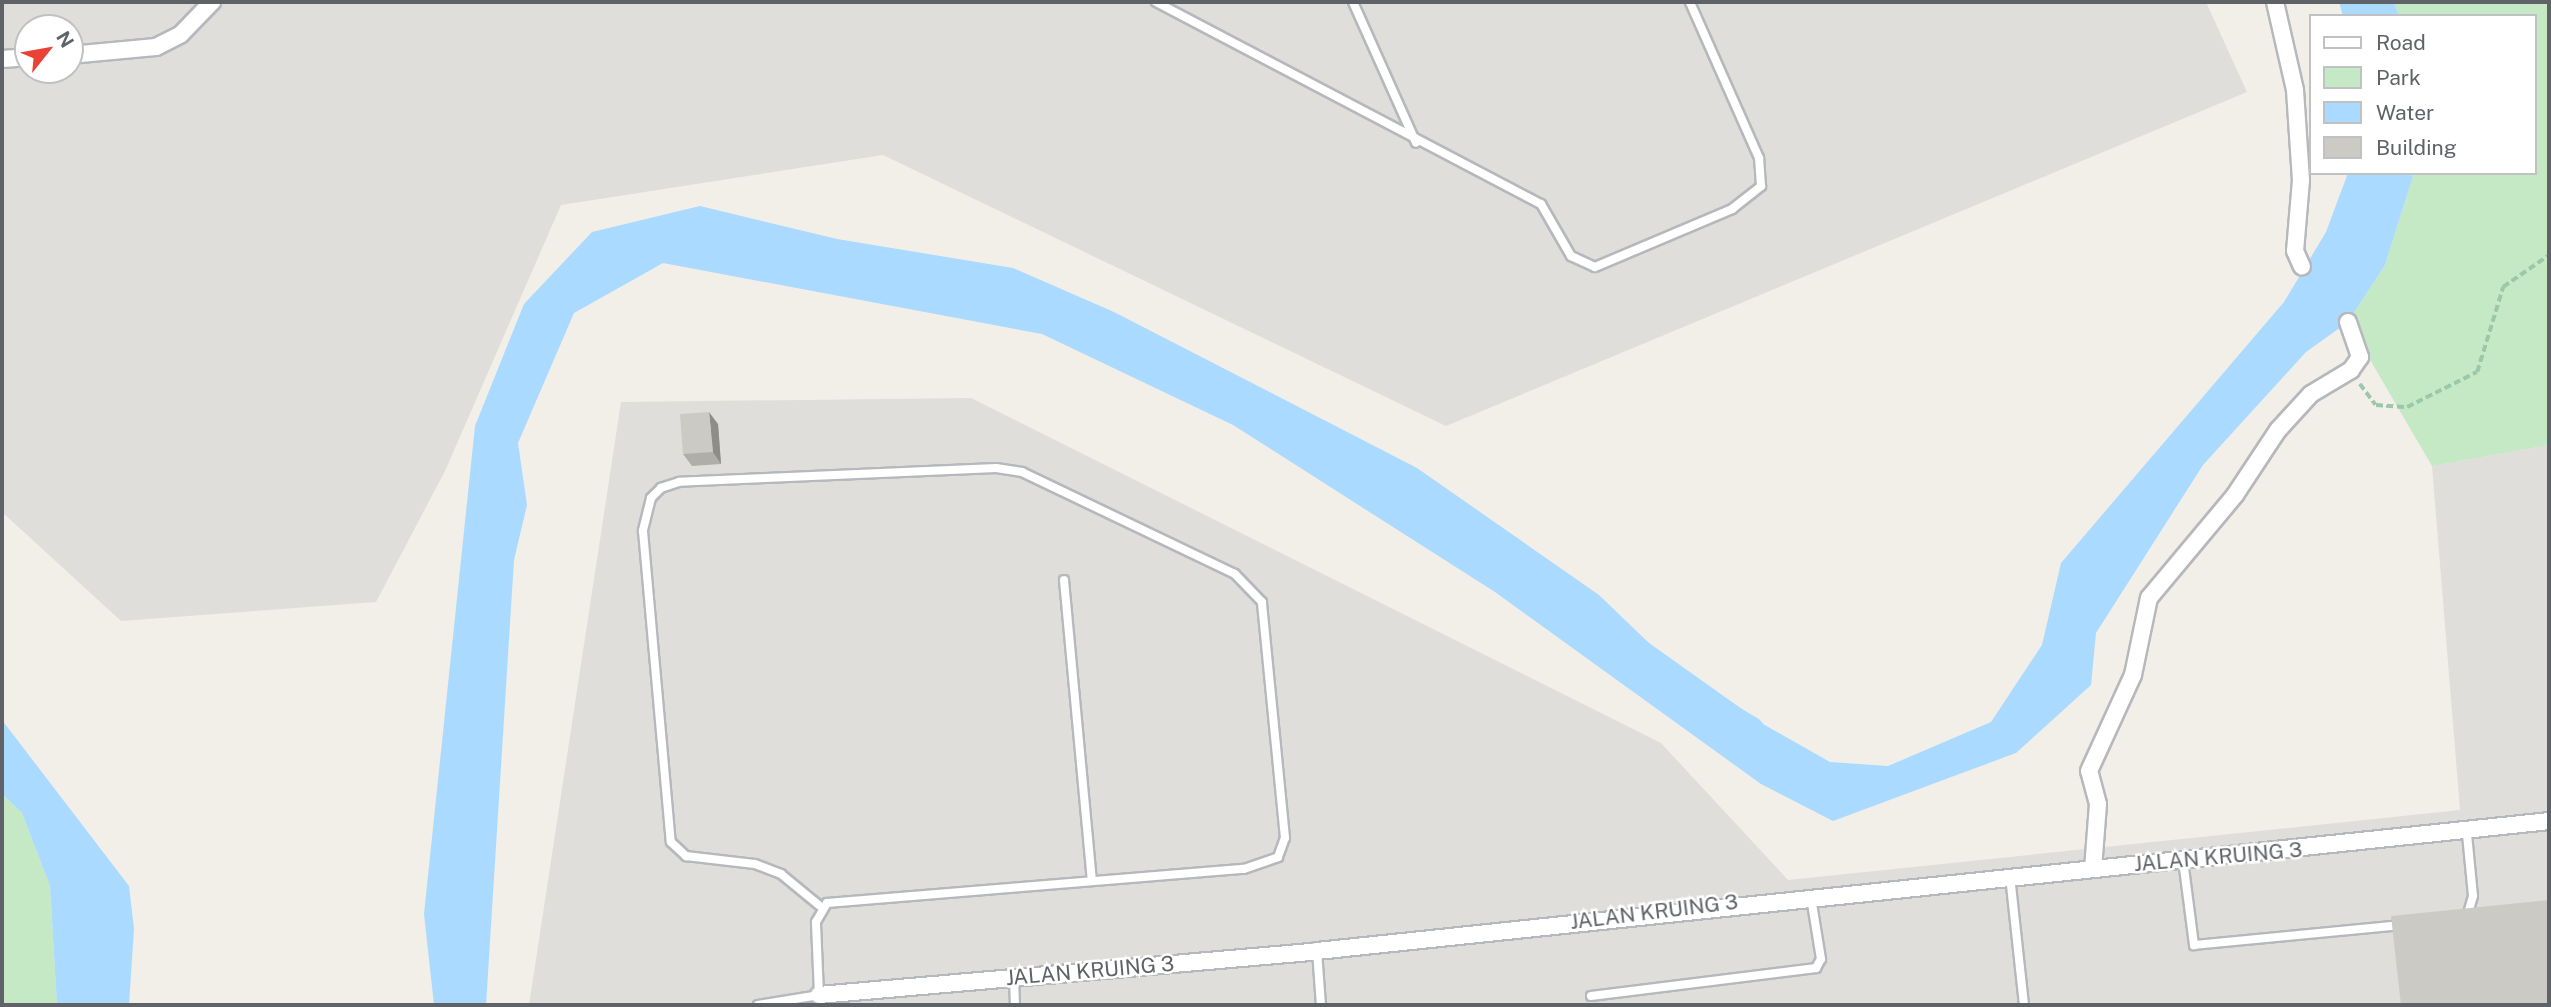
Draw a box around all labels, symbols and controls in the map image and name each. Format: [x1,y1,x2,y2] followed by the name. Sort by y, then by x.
[14,14,84,84] north arrow
[2310,14,2537,175] legend
[52,27,79,51] text: N
[2376,30,2426,55] text: Road
[2376,65,2421,90] text: Park
[2376,100,2434,125] text: Water
[2376,135,2457,160] text: Building
[2133,837,2303,877] street label: JALAN KRUING 3
[1569,889,1739,935] street label: JALAN KRUING 3
[1005,951,1175,991] street label: JALAN KRUING 3

